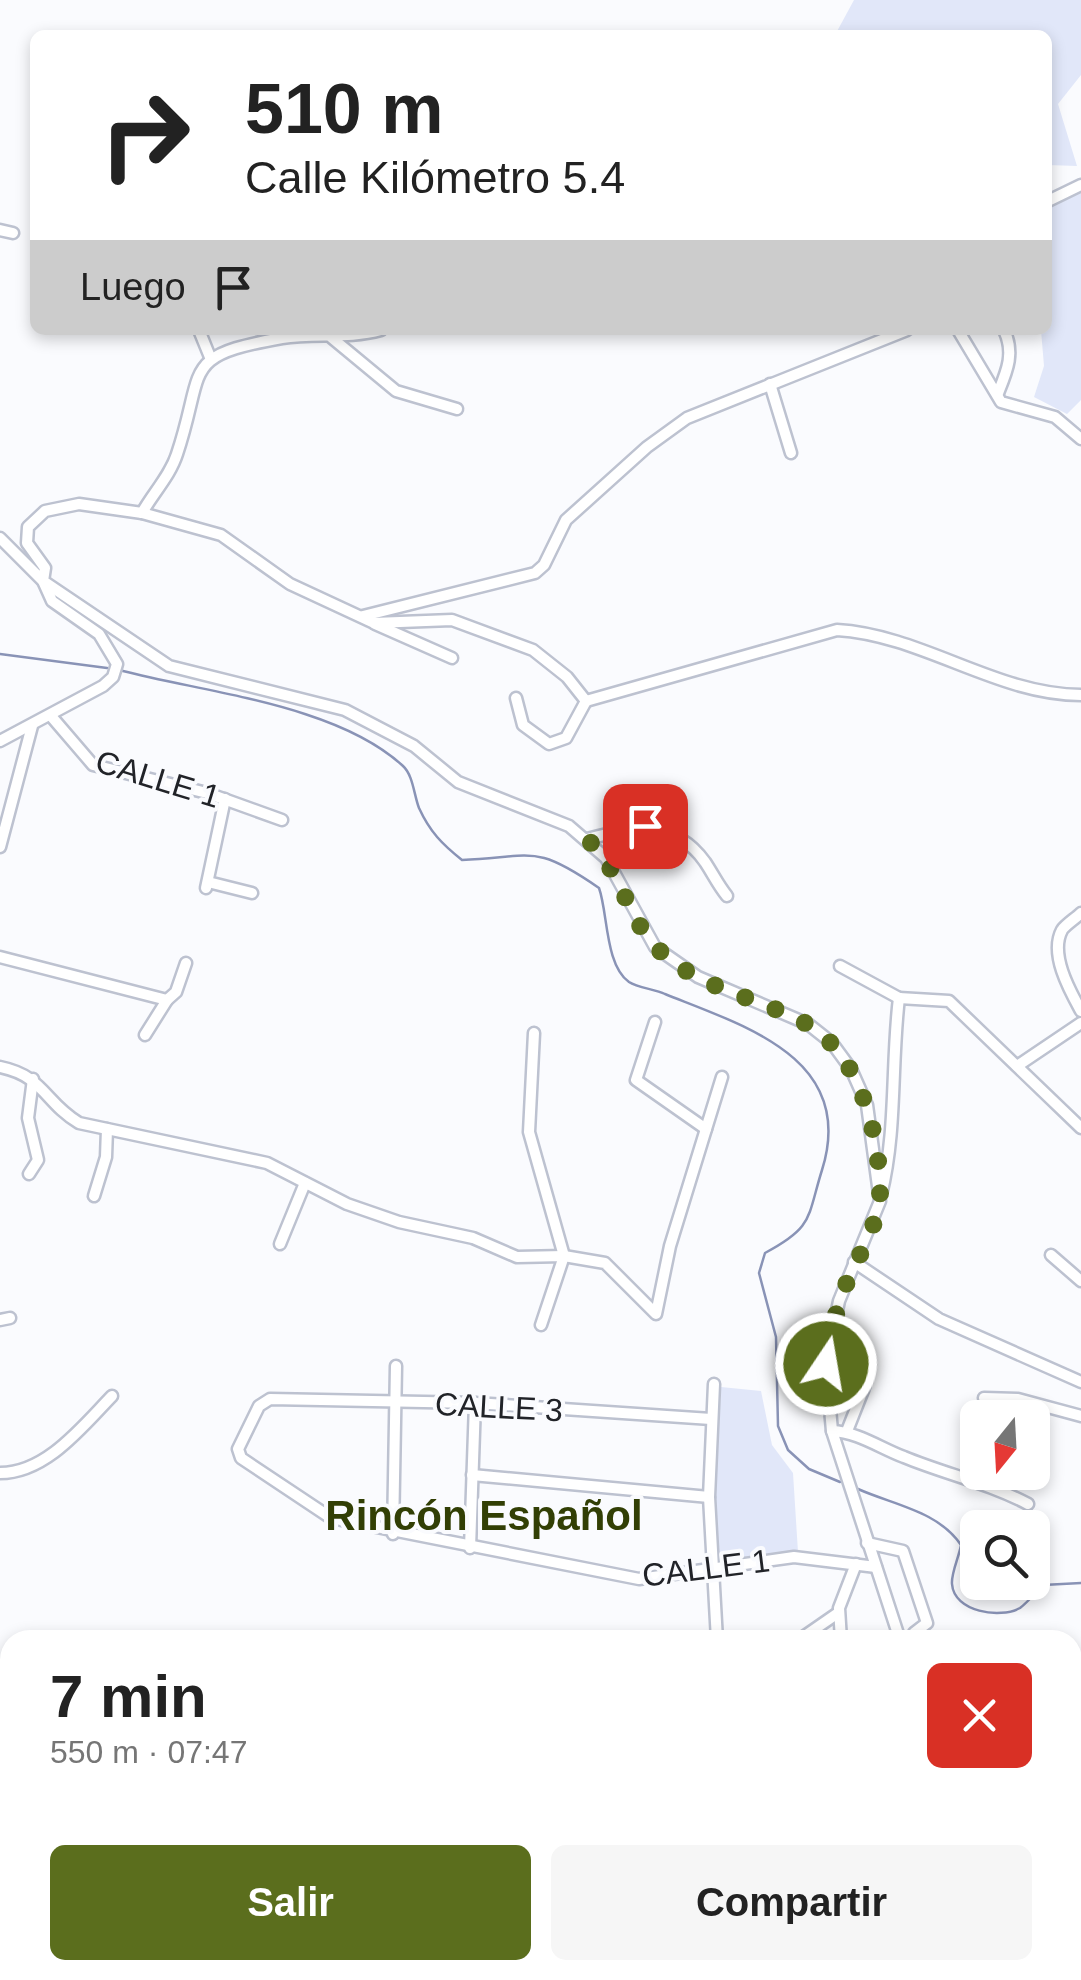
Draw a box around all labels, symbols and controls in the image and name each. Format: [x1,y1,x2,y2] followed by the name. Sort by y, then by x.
[80,70,210,200] icon: right
[245,70,443,148] text: 510 m
[245,152,625,203] text: Calle Kilómetro 5.4
[206,260,261,315] icon: arrive
[80,266,186,308] text: Luego
[91,743,225,815] street label: CALLE 1
[603,784,688,869] pin
[618,799,673,854] icon: arrive
[774,1312,878,1416] position arrow
[434,1386,564,1428] street label: CALLE 3
[960,1400,1050,1490] north arrow
[960,1400,1050,1600] map controls
[325,1492,643,1539] district label: Rincón Español
[960,1510,1050,1600] button: search
[640,1542,772,1594] street label: CALLE 1
[50,1663,207,1730] text: 7 min
[927,1663,1032,1768] button: close
[50,1734,247,1770] text: 550 m · 07:47
[50,1845,531,1960] button: Salir
[551,1845,1032,1960] button: Compartir

